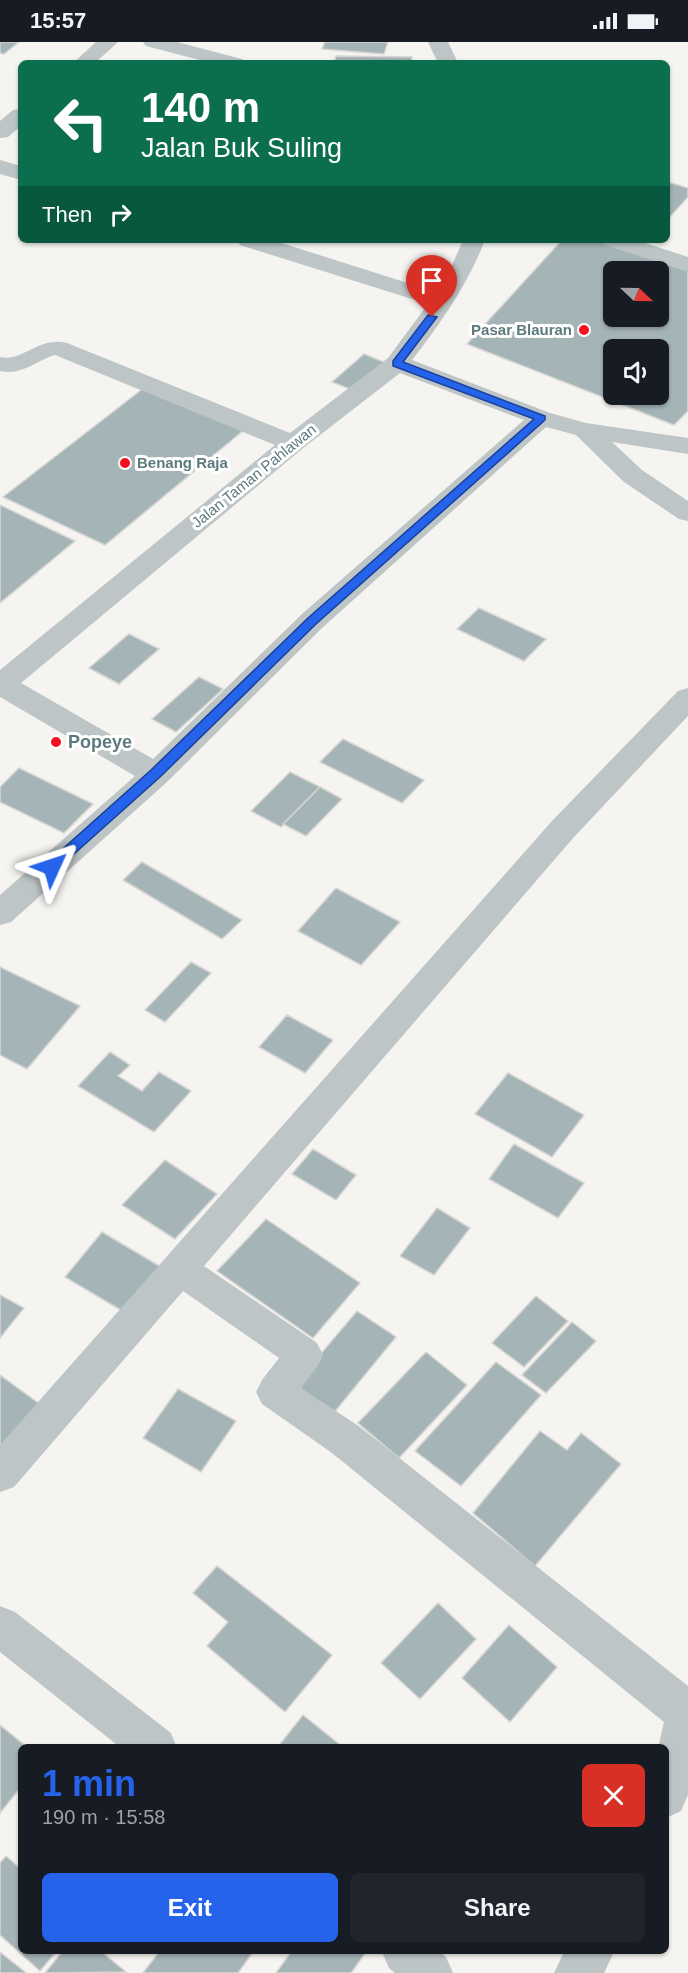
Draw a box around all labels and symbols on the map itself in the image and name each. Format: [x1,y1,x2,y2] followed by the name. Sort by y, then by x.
[406,255,457,317] pin
[603,261,669,327] north arrow
[471,321,572,338] place label: Pasar Blauran
[577,323,591,337] marker: Pasar Blauran
[188,420,319,531] street label: Jalan Taman Pahlawan
[137,454,229,471] place label: Benang Raja
[118,456,132,470] marker: Benang Raja
[68,732,132,752] place label: Popeye
[49,735,63,749] marker: Popeye
[20,835,84,899] position arrow

